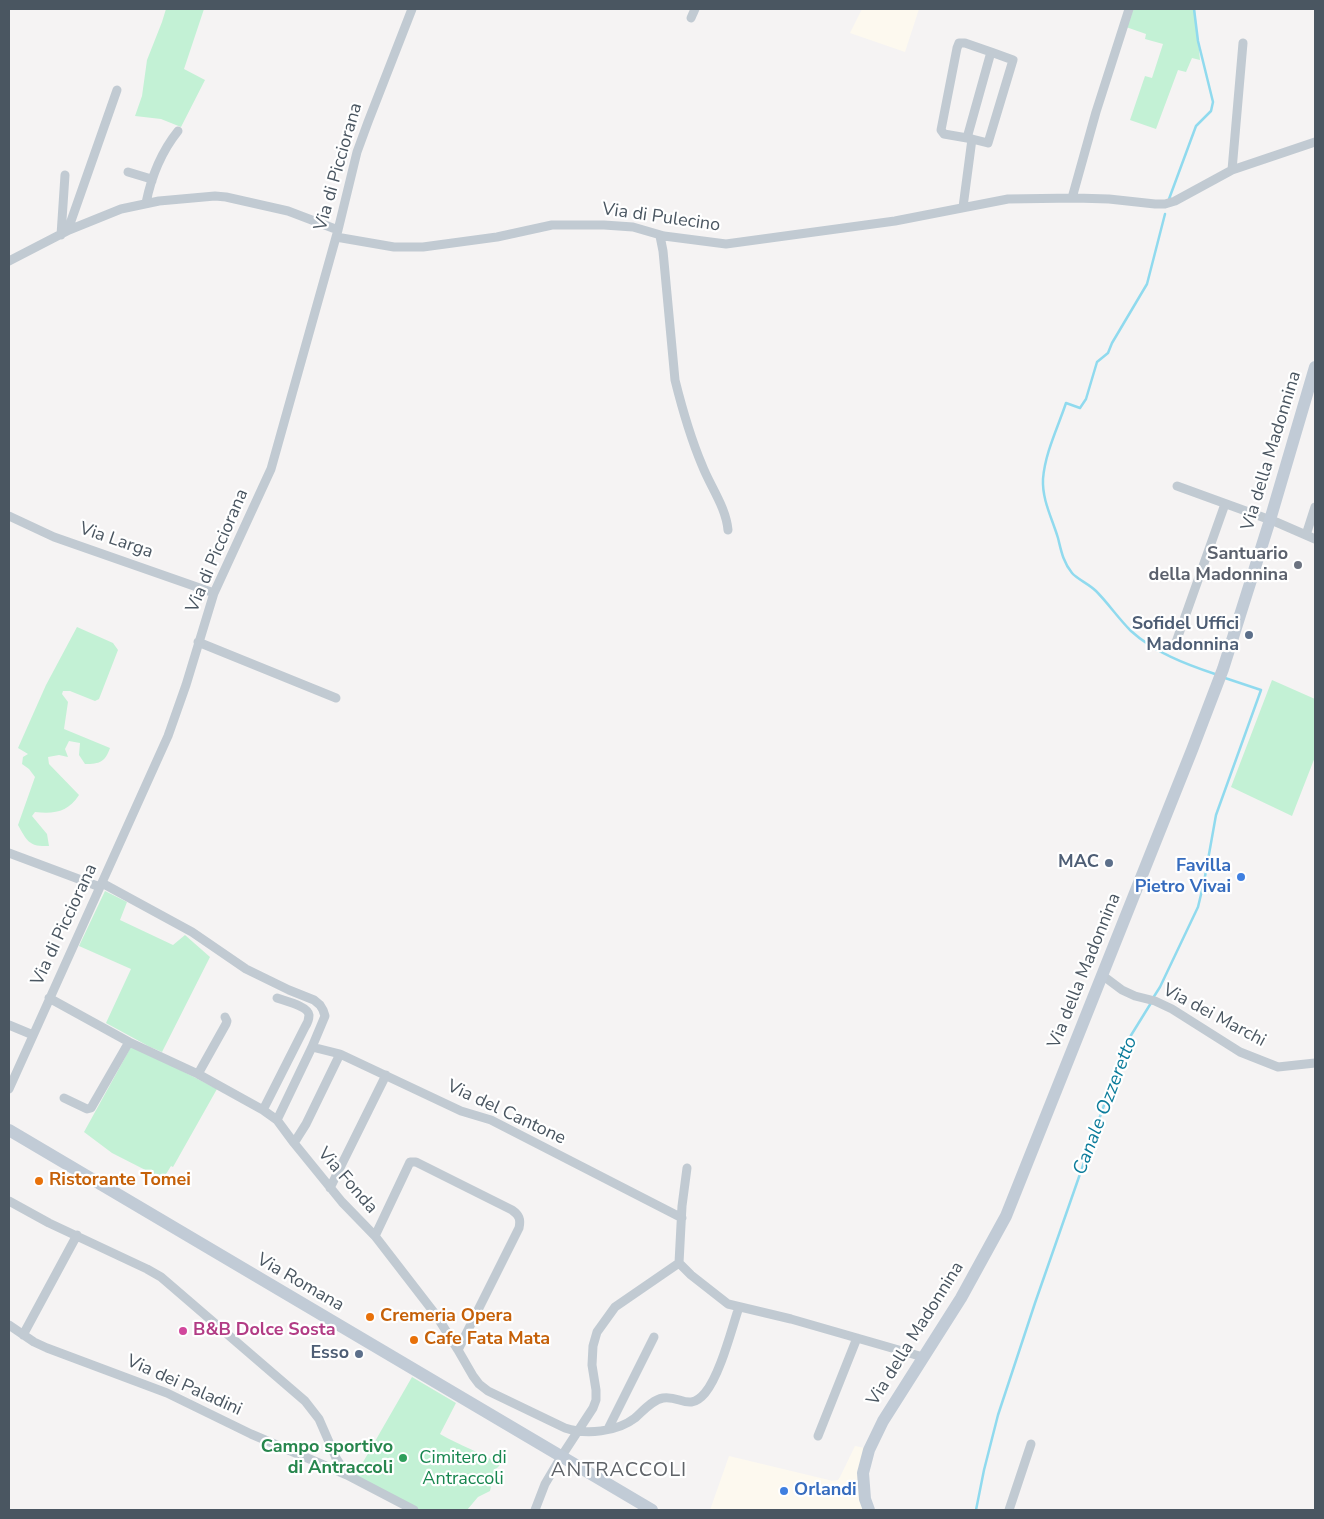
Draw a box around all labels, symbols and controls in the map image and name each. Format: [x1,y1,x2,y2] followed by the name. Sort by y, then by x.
[310,101,368,233] street label: Via di Picciorana
[601,199,721,237] street label: Via di Pulecino
[1237,369,1307,533] street label: Via della Madonnina
[182,486,254,616] street label: Via di Picciorana
[76,518,156,564] street label: Via Larga
[1149,544,1288,586] place label: Santuario della Madonnina
[1292,559,1304,571] marker: Santuario della Madonnina
[1132,614,1239,656] place label: Sofidel Uffici Madonnina
[1243,629,1255,641] marker: Sofidel Uffici Madonnina
[1058,852,1099,874] place label: MAC
[1135,856,1231,899] place label: Favilla Pietro Vivai
[1103,857,1115,869] marker: MAC
[27,861,103,989] street label: Via di Picciorana
[1235,871,1247,883] marker: Favilla Pietro Vivai
[1044,890,1126,1052] street label: Via della Madonnina
[1159,980,1269,1052] street label: Via dei Marchi
[1069,1034,1143,1178] water label: Canale Ozzeretto
[443,1076,569,1150] street label: Via del Cantone
[312,1144,382,1218] street label: Via Fonda
[49,1170,191,1192] place label: Ristorante Tomei
[33,1175,45,1187] marker: Ristorante Tomei
[252,1249,348,1317] street label: Via Romana
[863,1258,969,1410] street label: Via della Madonnina
[380,1306,512,1328] place label: Cremeria Opera
[364,1311,376,1323] marker: Cremeria Opera
[193,1320,336,1342] place label: B&B Dolce Sosta
[177,1325,189,1337] marker: B&B Dolce Sosta
[424,1329,550,1351] place label: Cafe Fata Mata
[408,1334,420,1346] marker: Cafe Fata Mata
[310,1343,349,1365] place label: Esso
[353,1348,365,1360] marker: Esso
[123,1351,245,1421] street label: Via dei Paladini
[261,1437,393,1480] place label: Campo sportivo di Antraccoli
[419,1448,507,1490] park label: Cimitero di Antraccoli
[397,1452,409,1464] marker: Campo sportivo di Antraccoli
[550,1459,688,1483] district label: ANTRACCOLI
[794,1480,857,1502] place label: Orlandi
[778,1485,790,1497] marker: Orlandi

